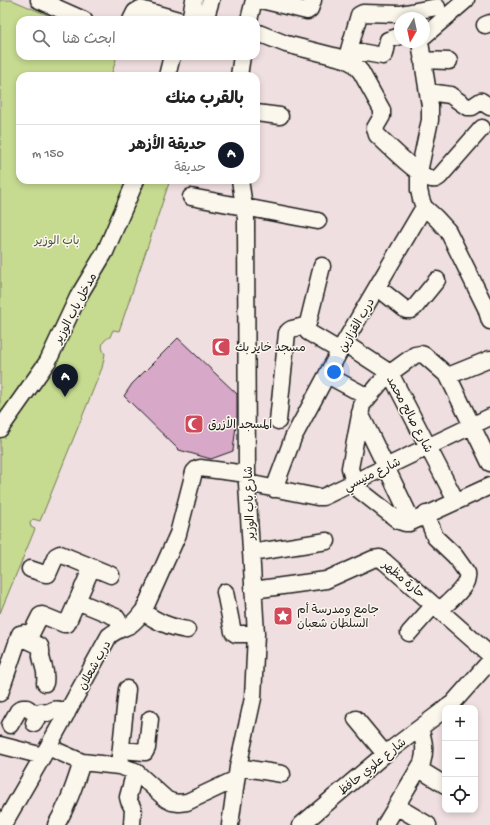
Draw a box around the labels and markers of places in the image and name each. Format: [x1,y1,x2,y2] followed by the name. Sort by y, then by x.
[210,336,232,358] mosque icon: مسجد خاير بك
[235,341,306,356] place label: مسجد خاير بك
[52,364,78,397] pin: A
[183,413,205,435] mosque icon: المسجد الأزرق
[208,416,272,433] place label: المسجد الأزرق
[297,602,379,632] place label: جامع ومدرسة أم السلطان شعبان
[272,605,294,627] place icon: جامع ومدرسة أم السلطان شعبان

